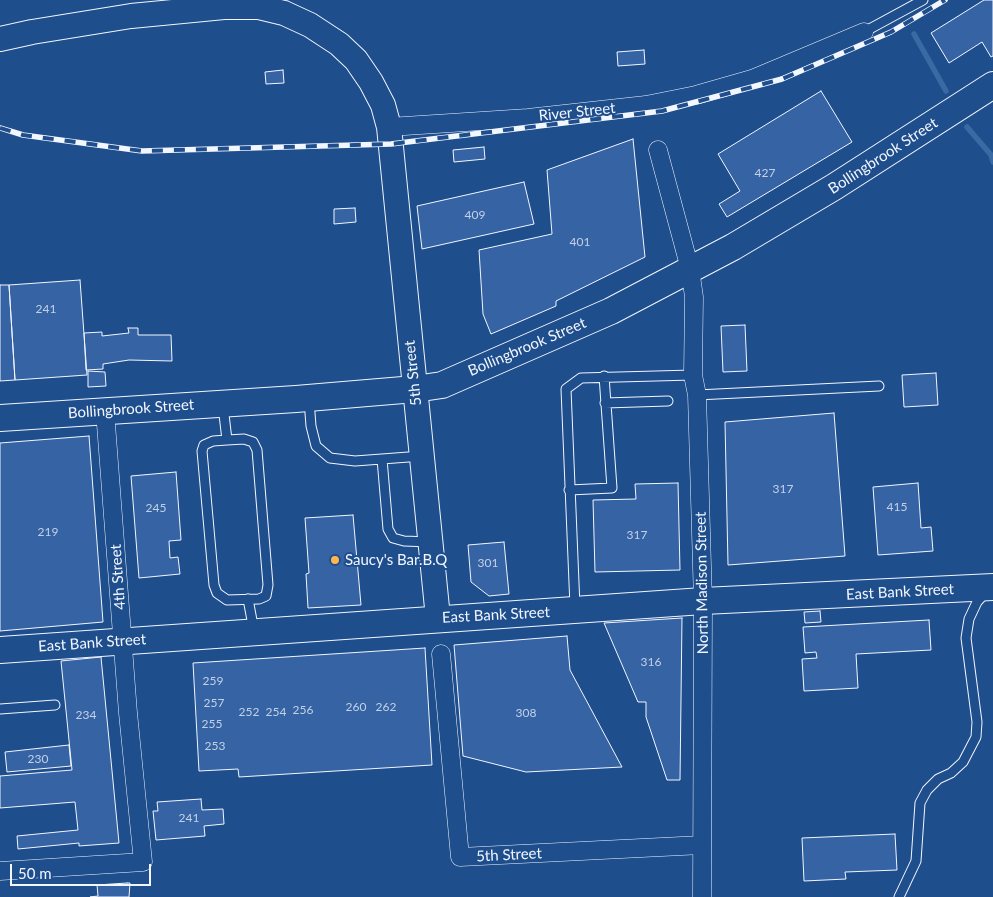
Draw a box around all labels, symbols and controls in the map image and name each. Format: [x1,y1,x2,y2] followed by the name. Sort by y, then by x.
[538,99,616,125] street label: River Street
[825,114,941,198] street label: Bollingbrook Street
[755,166,775,180] house number: 427
[465,208,485,222] house number: 409
[570,235,590,249] house number: 401
[36,302,56,316] house number: 241
[465,314,589,380] street label: Bollingbrook Street
[401,339,425,407] street label: 5th Street
[67,396,195,422] street label: Bollingbrook Street
[773,482,793,496] house number: 317
[887,500,907,514] house number: 415
[146,501,166,515] house number: 245
[692,512,712,654] street label: North Madison Street
[38,525,58,539] house number: 219
[627,528,647,542] house number: 317
[107,544,129,610] street label: 4th Street
[345,551,447,569] place label: Saucy's Bar.B.Q
[329,554,341,566] marker: Saucy's Bar.B.Q
[478,556,498,570] house number: 301
[846,580,954,604] street label: East Bank Street
[442,603,550,627] street label: East Bank Street
[37,630,147,656] street label: East Bank Street
[641,655,661,669] house number: 316
[203,674,223,688] house number: 259
[204,696,224,710] house number: 257
[346,700,366,714] house number: 260
[376,700,396,714] house number: 262
[293,703,313,717] house number: 256
[239,705,259,719] house number: 252
[266,705,286,719] house number: 254
[516,706,536,720] house number: 308
[76,708,96,722] house number: 234
[202,717,222,731] house number: 255
[205,739,225,753] house number: 253
[28,752,48,766] house number: 230
[179,811,199,825] house number: 241
[476,844,542,866] street label: 5th Street
[12,854,154,886] scale bar
[18,864,52,882] text: 50 m

